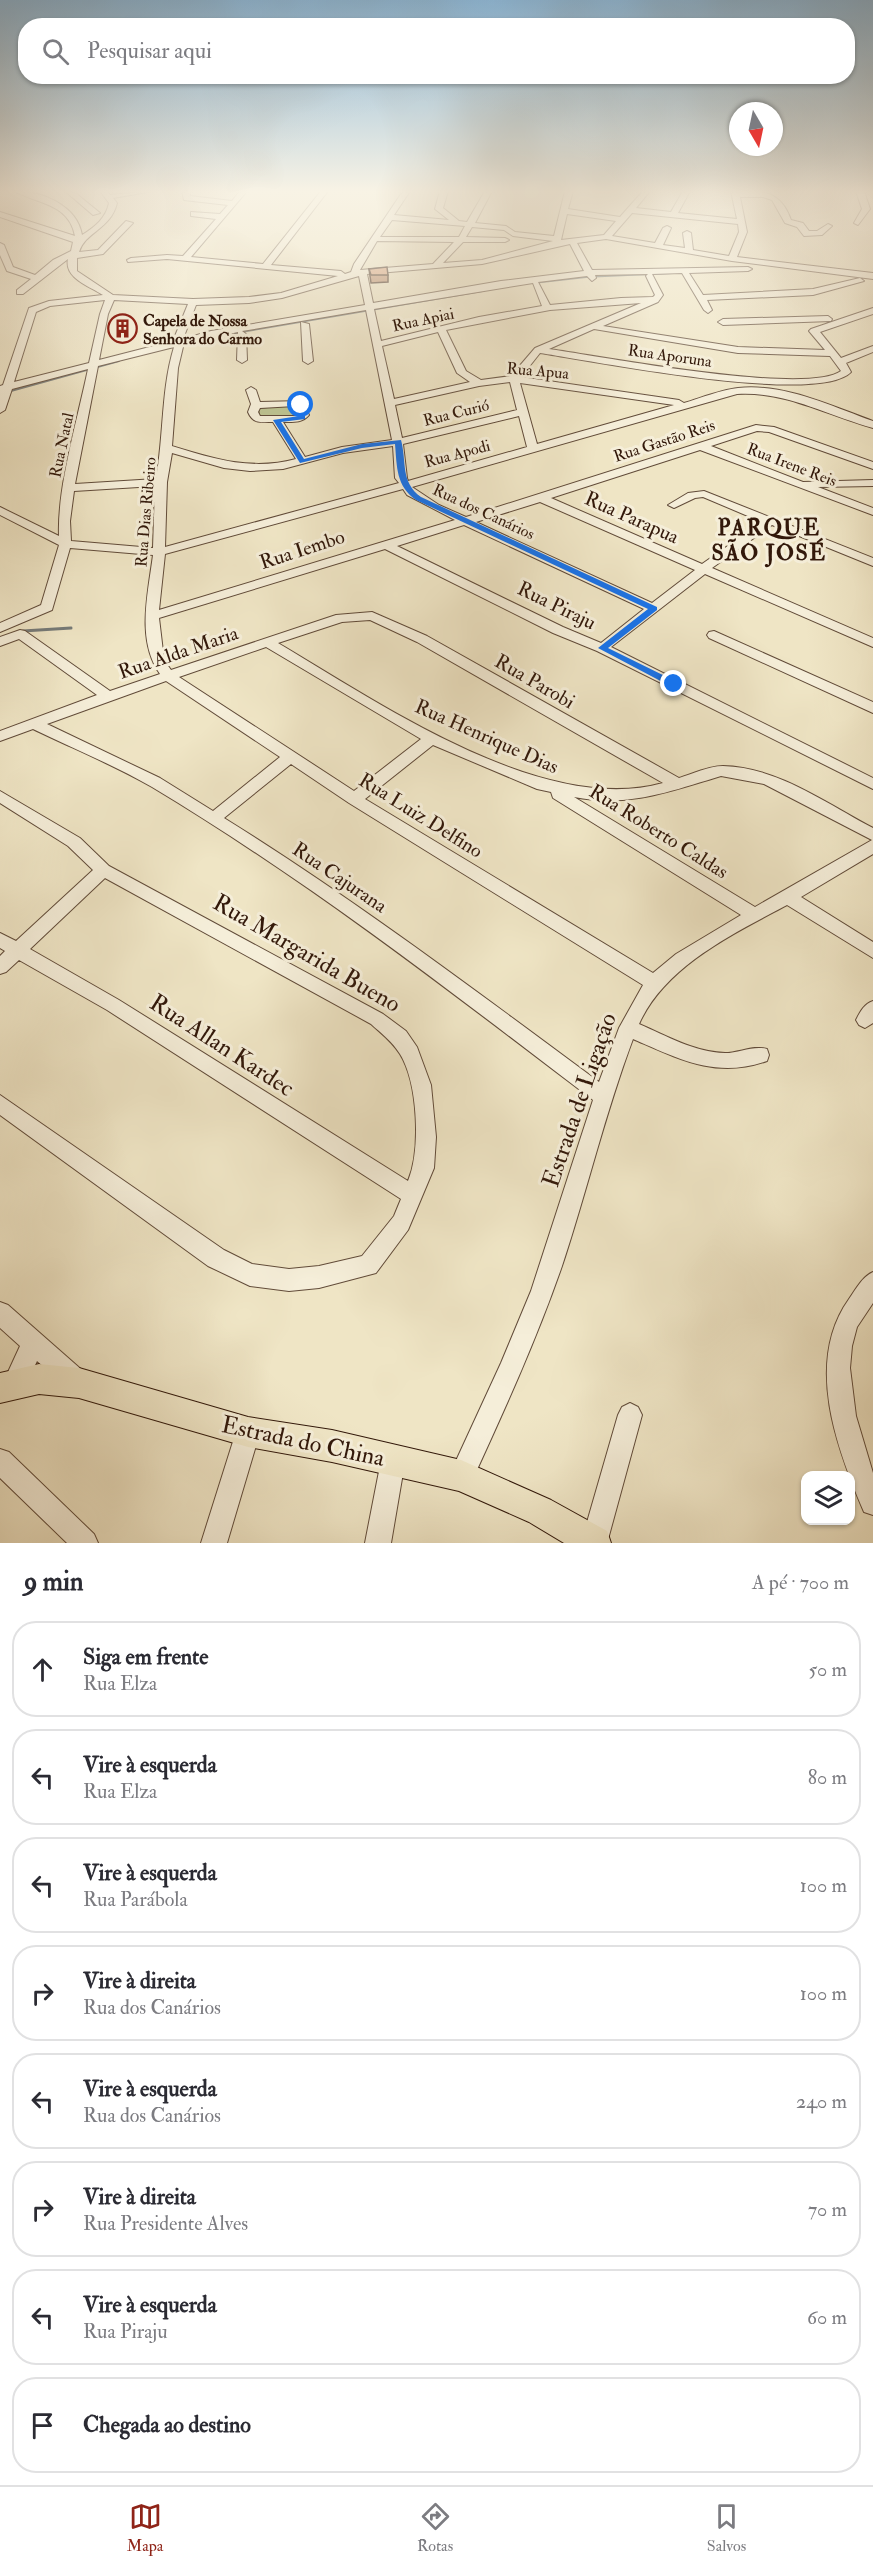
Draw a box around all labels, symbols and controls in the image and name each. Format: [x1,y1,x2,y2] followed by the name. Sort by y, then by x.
[18,18,855,84] search box
[39,35,72,68] icon: search
[87,37,212,65] text: Pesquisar aqui
[729,102,783,156] north arrow
[390,304,456,337] street label: Rua Apiai
[143,311,262,349] place label: Capela de Nossa Senhora do Carmo
[106,313,138,345] building icon: Capela de Nossa Senhora do Carmo
[626,340,714,373] street label: Rua Aporuna
[506,358,570,385] street label: Rua Apua
[287,391,313,417] route start
[421,395,492,431] street label: Rua Curió
[45,411,79,480] street label: Rua Natal
[611,415,718,467] street label: Rua Gastão Reis
[422,436,493,473] street label: Rua Apodi
[744,439,839,491] street label: Rua Irene Reis
[131,456,161,568] street label: Rua Dias Ribeiro
[429,480,538,544] street label: Rua dos Canários
[580,486,684,551] street label: Rua Parapua
[711,514,827,568] district label: PARQUE SÃO JOSÉ
[256,524,348,575] street label: Rua Iembo
[513,576,600,635] street label: Rua Piraju
[115,620,242,685] street label: Rua Alda Maria
[490,649,579,714] street label: Rua Parobi
[660,670,686,696] route end
[411,694,563,779] street label: Rua Henrique Dias
[354,767,487,864] street label: Rua Luiz Delfino
[585,779,733,884] street label: Rua Roberto Caldas
[288,837,392,919] street label: Rua Cajurana
[207,887,406,1020] street label: Rua Margarida Bueno
[144,987,300,1104] street label: Rua Allan Kardec
[535,1009,624,1191] street label: Estrada de Ligação
[218,1409,388,1474] street label: Estrada do China
[801,1471,855,1525] map controls
[801,1471,855,1525] button: layers
[24,1566,83,1598] text: 9 min
[752,1570,849,1595] text: A pé · 700 m
[83,1643,208,1671] text: Siga em frente
[26,1653,59,1686] icon: ahead
[808,1657,847,1682] text: 50 m
[83,1671,157,1696] text: Rua Elza
[83,1751,217,1779] text: Vire à esquerda
[26,1761,59,1794] icon: left
[808,1765,847,1790] text: 80 m
[83,1779,157,1804] text: Rua Elza
[83,1859,217,1887] text: Vire à esquerda
[26,1869,59,1902] icon: left
[800,1873,847,1898] text: 100 m
[83,1887,188,1912] text: Rua Parábola
[83,1967,196,1995] text: Vire à direita
[26,1977,59,2010] icon: right
[800,1981,847,2006] text: 100 m
[83,1995,221,2020] text: Rua dos Canários
[83,2075,217,2103] text: Vire à esquerda
[26,2085,59,2118] icon: left
[796,2089,847,2114] text: 240 m
[83,2103,221,2128] text: Rua dos Canários
[83,2183,196,2211] text: Vire à direita
[26,2193,59,2226] icon: right
[808,2197,847,2222] text: 70 m
[83,2211,248,2236] text: Rua Presidente Alves
[83,2291,217,2319] text: Vire à esquerda
[26,2301,59,2334] icon: left
[807,2305,847,2330] text: 60 m
[83,2319,168,2344] text: Rua Piraju
[26,2409,59,2442] icon: arrive
[83,2411,251,2439] text: Chegada ao destino
[127,2500,163,2556] tab: Mapa
[417,2500,453,2556] tab: Rotas
[707,2500,746,2556] tab: Salvos

